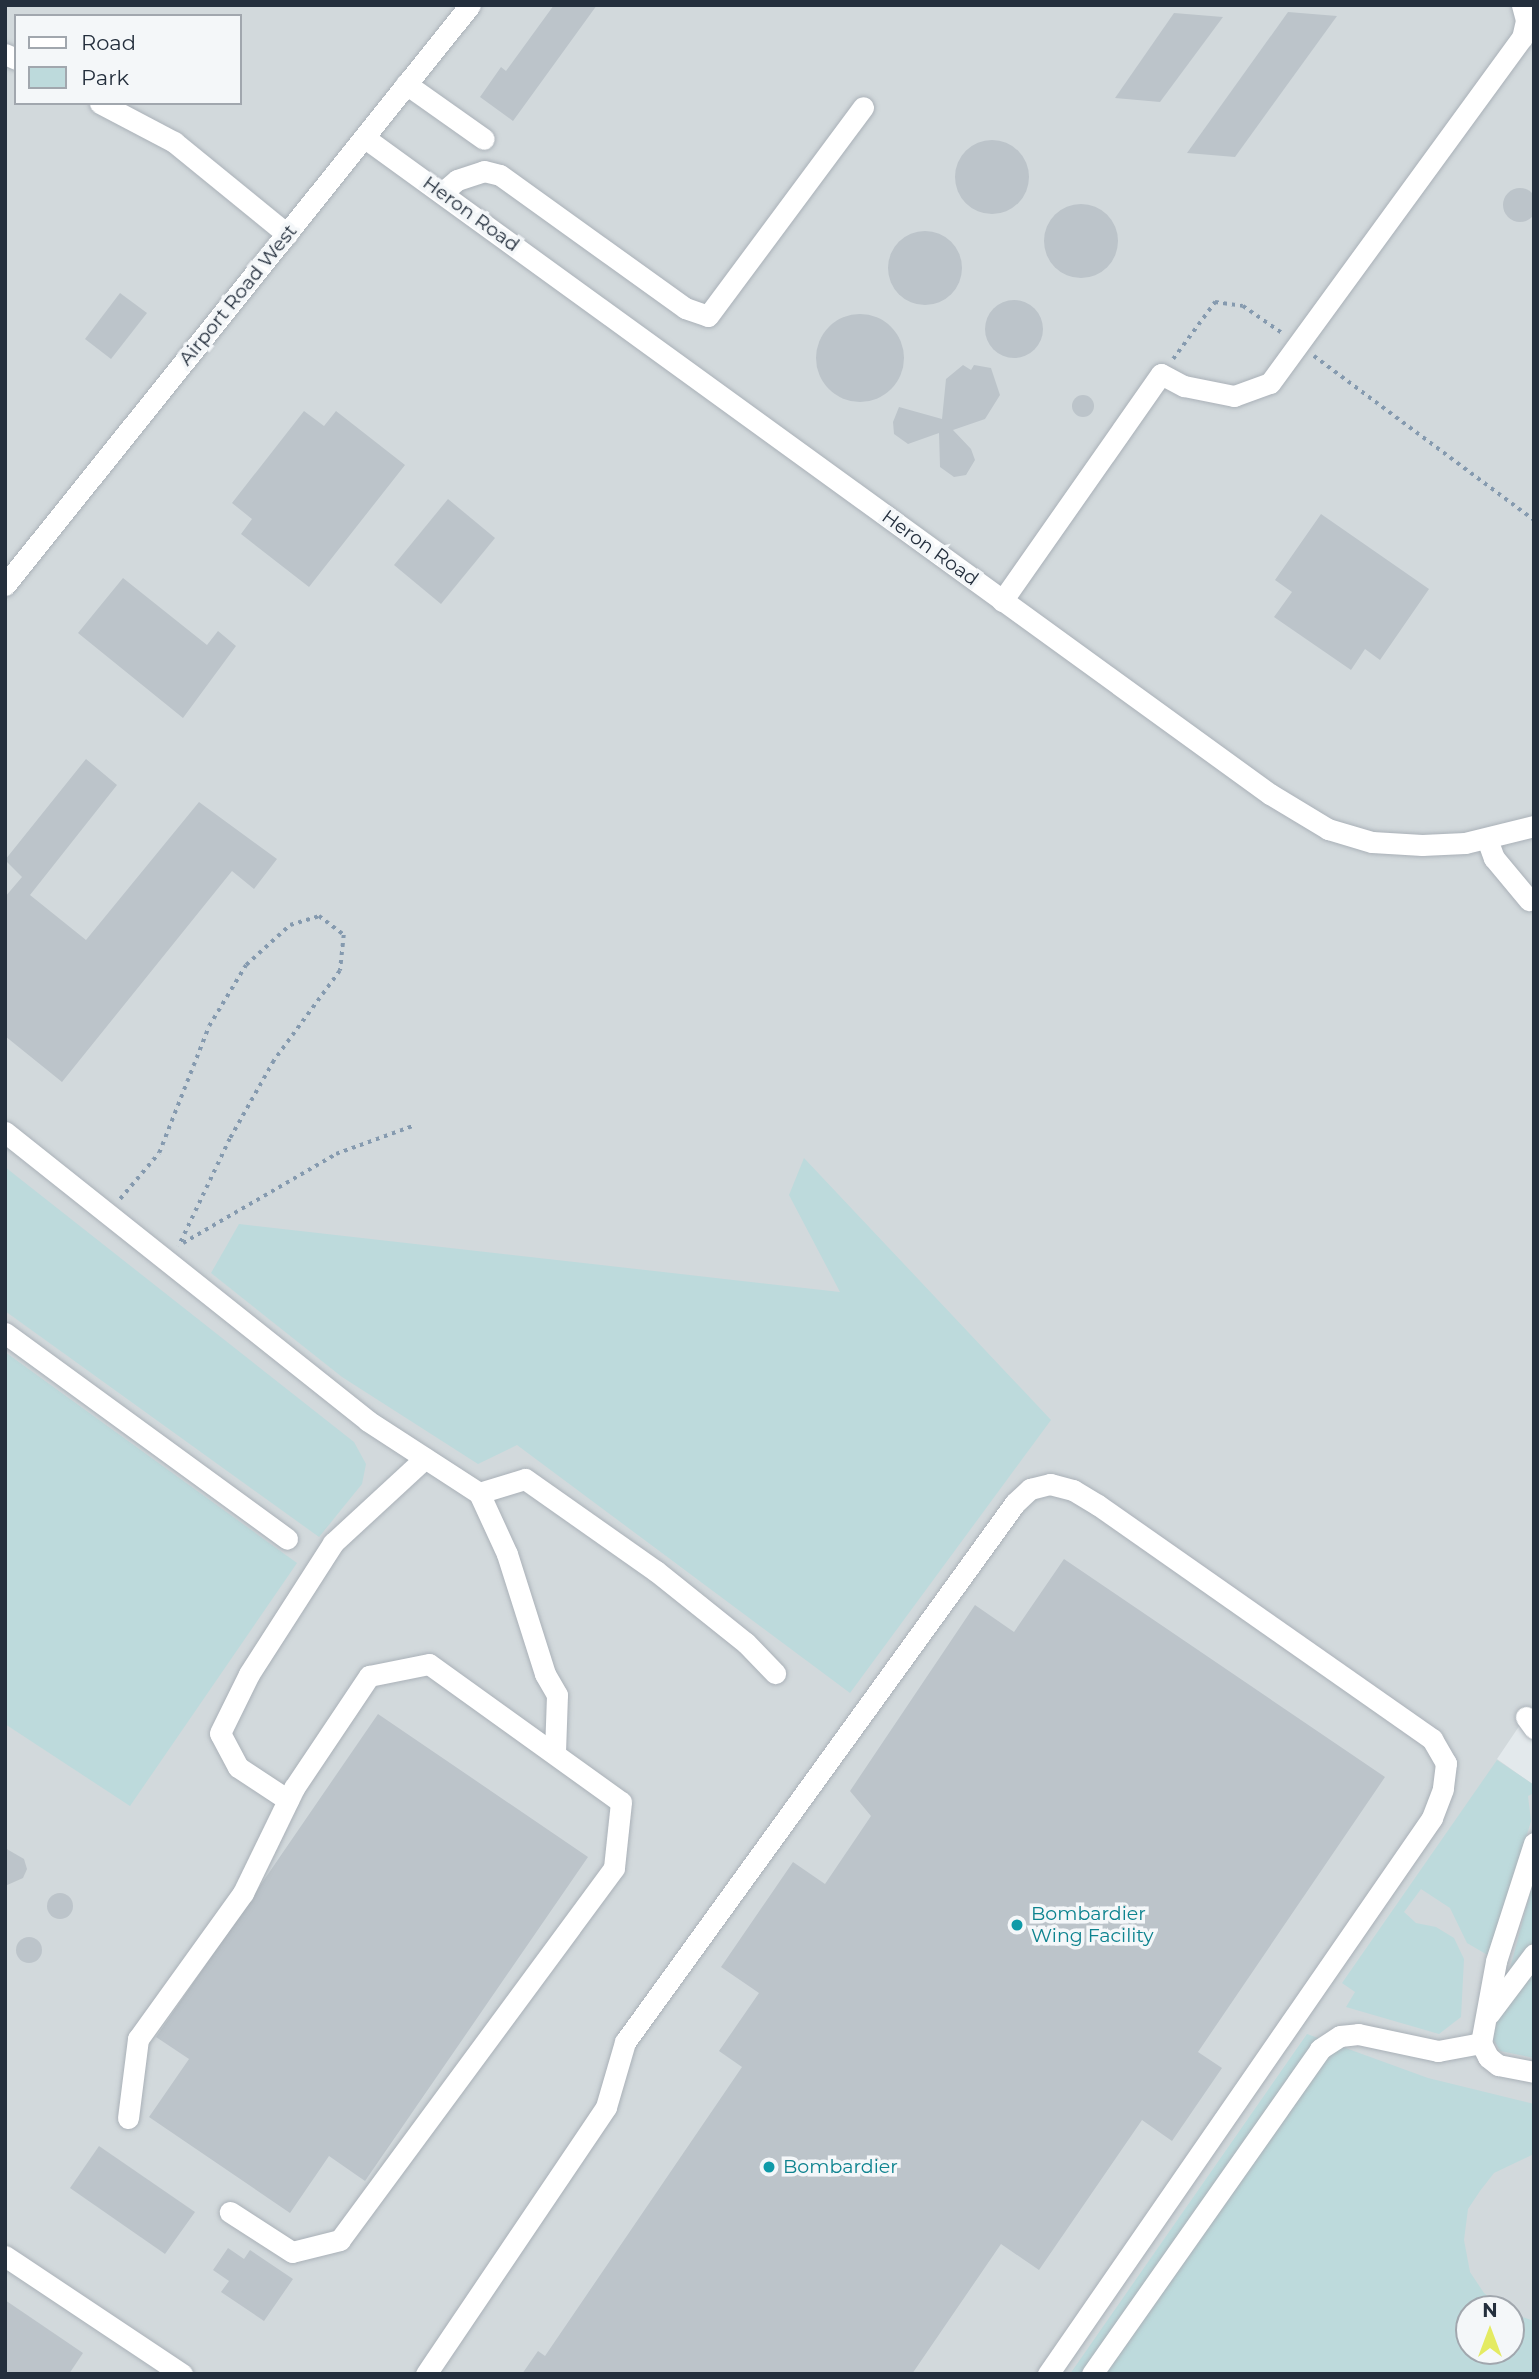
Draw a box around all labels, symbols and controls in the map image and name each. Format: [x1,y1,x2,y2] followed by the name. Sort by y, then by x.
[14,14,242,105] legend
[81,30,136,55] text: Road
[81,65,129,90] text: Park
[418,171,524,257] street label: Heron Road
[174,220,302,370] street label: Airport Road West
[877,505,983,591] street label: Heron Road
[1031,1903,1154,1947] place label: Bombardier Wing Facility
[1009,1917,1025,1933] marker: Bombardier Wing Facility
[783,2156,898,2178] place label: Bombardier
[761,2159,777,2175] marker: Bombardier
[1455,2295,1525,2365] north arrow
[1482,2299,1498,2322] text: N

